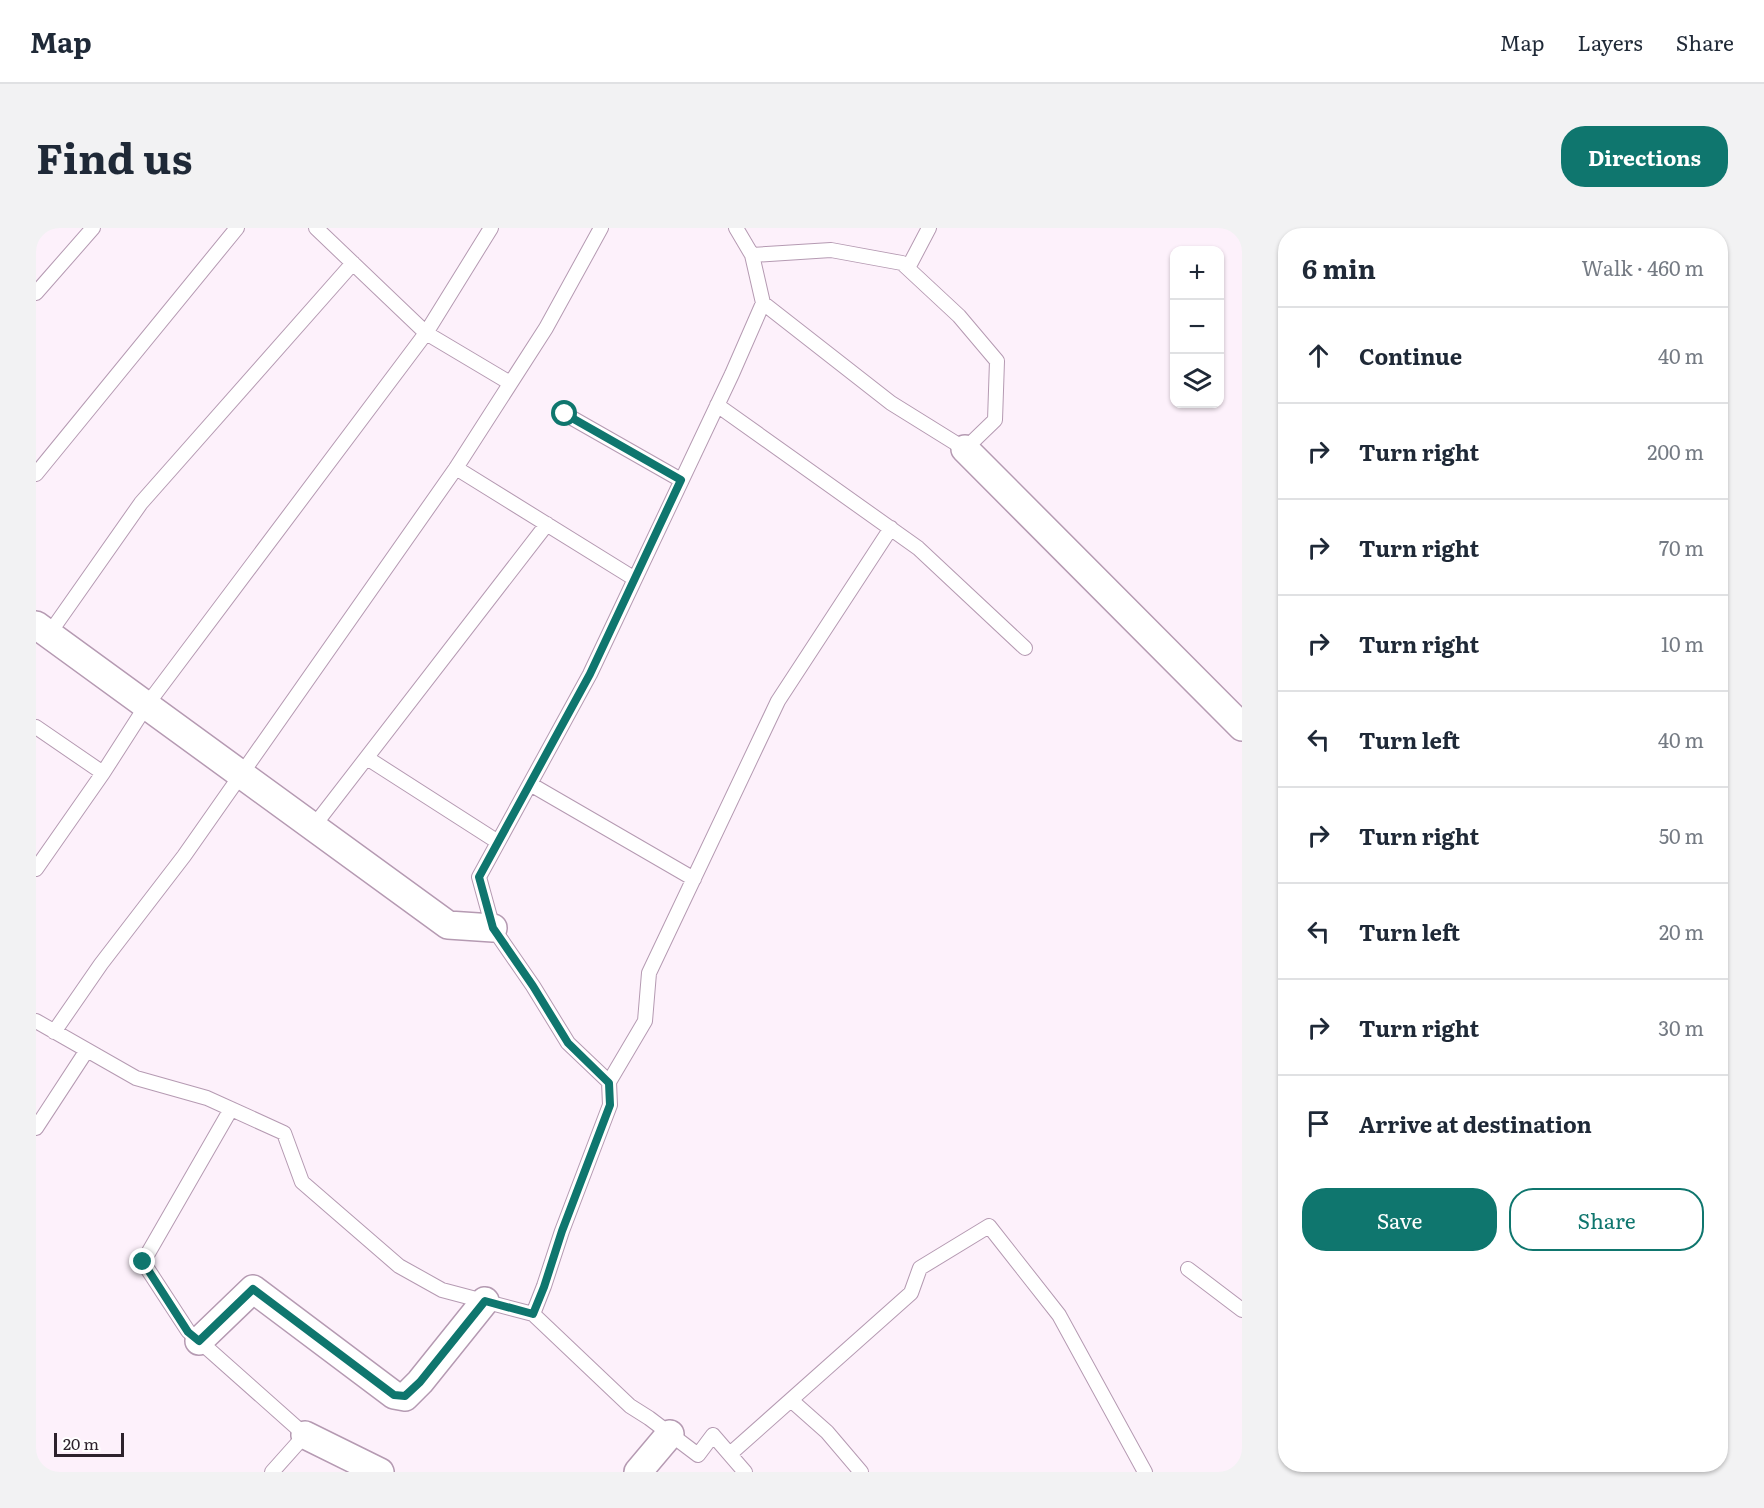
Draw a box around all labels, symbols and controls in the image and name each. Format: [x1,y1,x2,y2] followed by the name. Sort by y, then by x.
[30,20,92,62] text: Map
[1500,26,1545,57] text: Map
[1578,26,1643,57] text: Layers
[1676,26,1734,57] text: Share
[36,125,193,187] text: Find us
[1561,126,1728,187] button: Directions
[1170,246,1224,408] map controls
[1170,246,1224,300] button: +
[1302,248,1376,287] text: 6 min
[1581,252,1704,282] text: Walk · 460 m
[1170,300,1224,354] button: −
[1302,339,1335,372] icon: ahead
[1359,339,1462,372] text: Continue
[1658,340,1704,370] text: 40 m
[1170,354,1224,408] button: layers
[551,400,577,426] route start
[1302,435,1335,468] icon: right
[1359,435,1479,468] text: Turn right
[1647,436,1704,466] text: 200 m
[1302,531,1335,564] icon: right
[1359,531,1479,564] text: Turn right
[1659,532,1704,562] text: 70 m
[1302,627,1335,660] icon: right
[1359,627,1479,660] text: Turn right
[1661,628,1704,658] text: 10 m
[1302,723,1335,756] icon: left
[1359,723,1460,756] text: Turn left
[1658,724,1704,754] text: 40 m
[1302,819,1335,852] icon: right
[1359,819,1479,852] text: Turn right
[1659,820,1704,850] text: 50 m
[1302,915,1335,948] icon: left
[1359,915,1460,948] text: Turn left
[1659,916,1704,946] text: 20 m
[1302,1011,1335,1044] icon: right
[1359,1011,1479,1044] text: Turn right
[1658,1012,1704,1042] text: 30 m
[1302,1107,1335,1140] icon: arrive
[1359,1107,1592,1140] text: Arrive at destination
[1302,1188,1497,1251] button: Save
[1509,1188,1704,1251] button: Share
[129,1248,155,1274] route end
[54,1430,124,1458] scale bar
[63,1431,99,1455] text: 20 m

